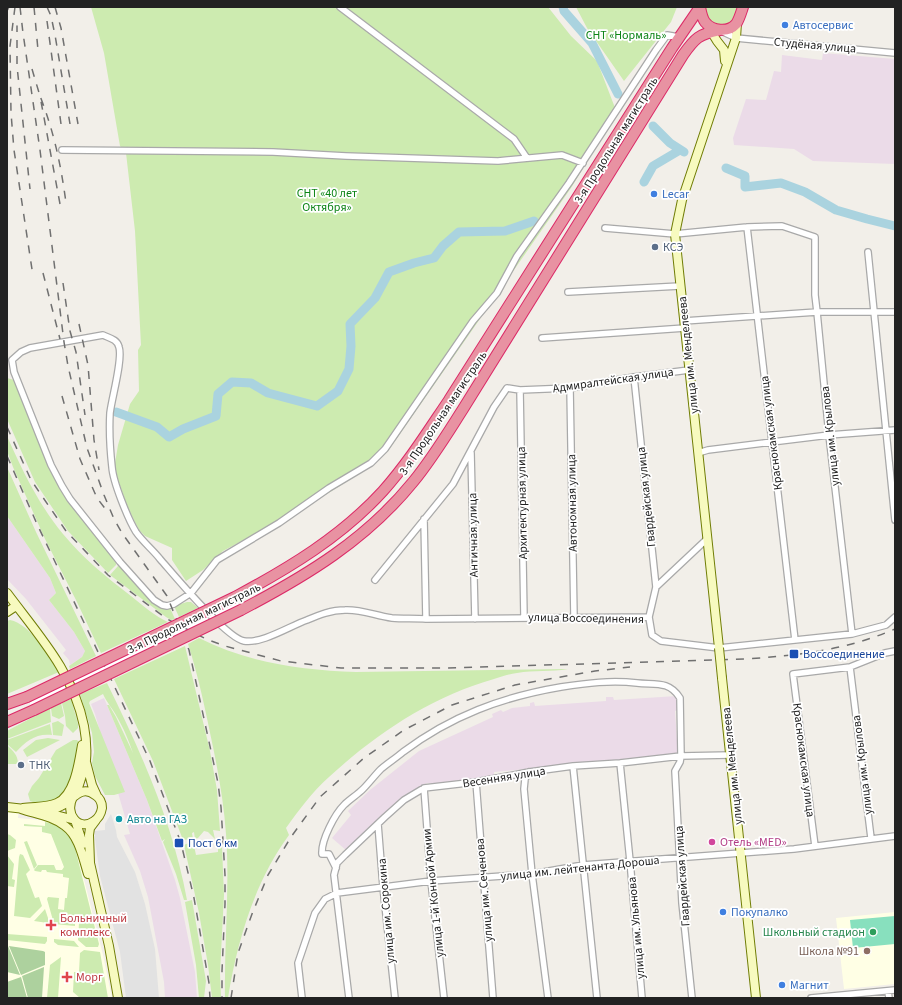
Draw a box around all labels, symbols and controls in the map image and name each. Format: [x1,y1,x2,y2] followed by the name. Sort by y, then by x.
[793,17,854,34] place label: Автосервис
[780,20,790,30] marker: Автосервис
[586,27,666,44] park label: СНТ «Нормаль»
[773,33,857,58] street label: Студёная улица
[570,73,663,207] street label: 3-я Продольная магистраль
[297,185,358,216] park label: СНТ «40 лет Октября»
[662,186,690,203] place label: Lecar
[649,189,659,199] marker: Lecar
[663,239,684,256] place label: КСЭ
[650,242,660,252] marker: КСЭ
[674,295,703,414] street label: улица им. Менделеева
[395,348,492,479] street label: 3-я Продольная магистраль
[552,364,675,397] street label: Адмиралтейская улица
[756,375,787,491] street label: Краснокамская улица
[817,385,844,487] street label: улица им. Крылова
[513,446,532,560] street label: Архитектурная улица
[633,446,660,548] street label: Гвардейская улица
[563,454,582,552] street label: Автономная улица
[464,493,483,577] street label: Античная улица
[125,579,264,658] street label: 3-я Продольная магистраль
[528,609,644,628] street label: улица Воссоединения
[803,646,885,663] place label: Воссоединение
[788,648,800,660] marker: Воссоединение
[788,702,819,818] street label: Краснокамская улица
[718,706,747,825] street label: улица им. Менделеева
[848,714,877,816] street label: улица им. Крылова
[29,757,50,774] place label: ТНК
[16,760,26,770] marker: ТНК
[461,763,547,792] street label: Весенняя улица
[127,811,188,828] place label: Авто на ГАЗ
[114,814,124,824] marker: Авто на ГАЗ
[671,825,694,927] street label: Гвардейская улица
[418,828,449,958] street label: улица 1-й Конной Армии
[720,834,787,851] place label: Отель «MED»
[188,835,237,852] place label: Пост 6 км
[173,837,185,849] marker: Пост 6 км
[472,837,497,942] street label: улица им. Сеченова
[707,837,717,847] marker: Отель «MED»
[500,852,660,885] street label: улица им. лейтенанта Дороша
[373,858,400,964] street label: улица им. Сорокина
[624,876,649,980] street label: улица им. Ульянова
[731,904,788,921] place label: Покупалко
[718,907,728,917] marker: Покупалко
[60,910,127,941] place label: Больничный комплекс
[45,919,57,931] marker: Больничный комплекс
[763,924,865,941] place label: Школьный стадион
[868,927,878,937] marker: Школьный стадион
[799,943,859,960] place label: Школа №91
[862,946,872,956] marker: Школа №91
[76,969,103,986] place label: Морг
[61,971,73,983] marker: Морг
[790,977,829,994] place label: Магнит
[777,980,787,990] marker: Магнит

